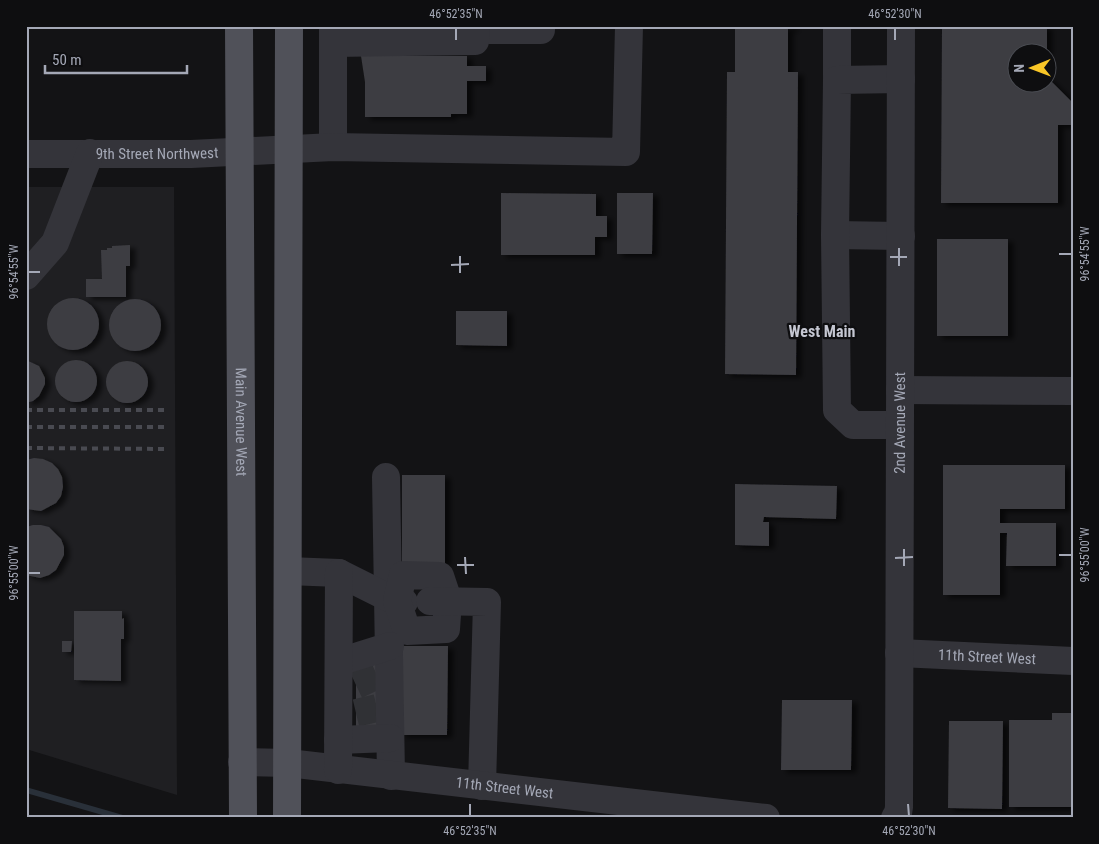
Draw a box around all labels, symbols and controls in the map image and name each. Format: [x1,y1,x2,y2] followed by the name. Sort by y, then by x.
[429,7,483,21] text: 46°52'35"N
[868,7,922,21] text: 46°52'30"N
[45,42,188,74] scale bar
[1006,42,1056,92] north arrow
[52,51,82,69] text: 50 m
[1011,64,1027,73] text: N
[96,144,219,163] street label: 9th Street Northwest
[1078,226,1092,282] text: 96°54'55"W
[7,244,21,300] text: 96°54'55"W
[789,322,856,341] district label: West Main
[232,367,250,476] street label: Main Avenue West
[891,372,909,474] street label: 2nd Avenue West
[1078,527,1092,583] text: 96°55'00"W
[7,545,21,601] text: 96°55'00"W
[937,646,1036,668] street label: 11th Street West
[455,773,554,802] street label: 11th Street West
[443,824,497,838] text: 46°52'35"N
[882,824,936,838] text: 46°52'30"N

